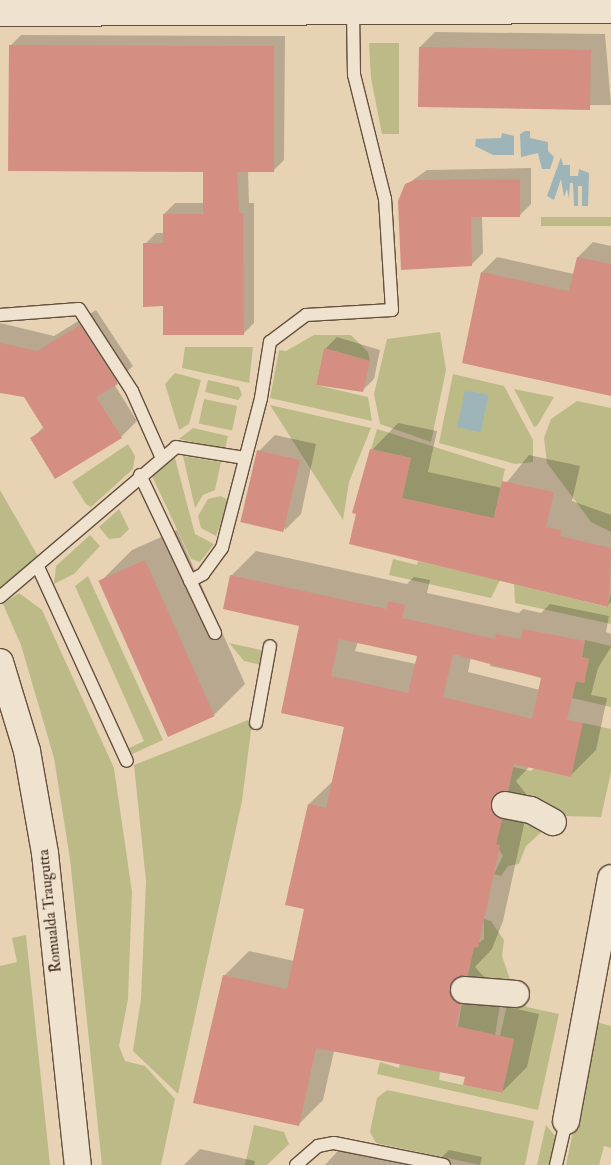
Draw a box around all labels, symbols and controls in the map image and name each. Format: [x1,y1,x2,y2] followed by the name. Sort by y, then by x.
[35,848,65,974] street label: Romualda Traugutta

